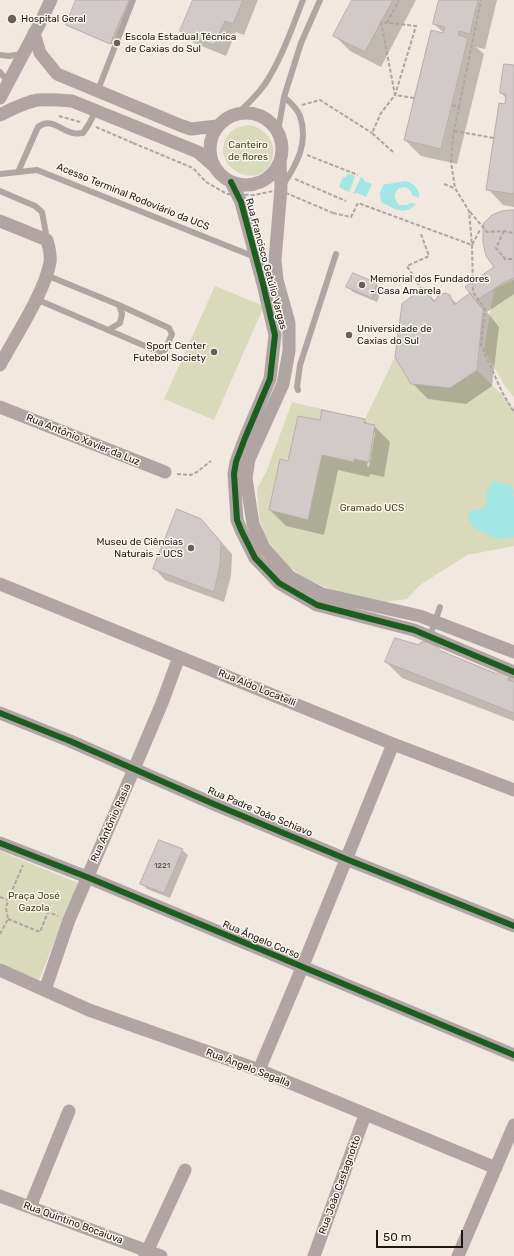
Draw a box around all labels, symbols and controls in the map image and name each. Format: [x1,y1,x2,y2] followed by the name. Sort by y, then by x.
[6,13,18,25] marker: Hospital Geral
[21,13,86,25] place label: Hospital Geral
[125,31,236,54] place label: Escola Estadual Técnica de Caxias do Sul
[112,38,122,48] marker: Escola Estadual Técnica de Caxias do Sul
[228,139,268,162] park label: Canteiro de flores
[55,161,211,233] street label: Acesso Terminal Rodoviário da UCS
[243,197,289,331] street label: Rua Francisco Getúlio Vargas
[370,273,489,296] place label: Memorial dos Fundadores - Casa Amarela
[357,280,367,290] marker: Memorial dos Fundadores - Casa Amarela
[357,323,432,346] place label: Universidade de Caxias do Sul
[344,330,354,340] marker: Universidade de Caxias do Sul
[133,340,206,364] place label: Sport Center Futebol Society
[209,347,219,357] marker: Sport Center Futebol Society
[24,412,142,468] street label: Rua Antônio Xavier da Luz
[340,502,404,514] park label: Gramado UCS
[97,536,183,560] place label: Museu de Ciências Naturais - UCS
[186,543,196,553] marker: Museu de Ciências Naturais - UCS
[216,667,298,709] street label: Rua Aldo Locatelli
[88,782,134,864] street label: Rua Antônio Rasia
[206,784,314,840] street label: Rua Padre João Schiavo
[154,861,170,871] house number: 1221
[8,890,60,914] park label: Praça José Gazola
[221,918,301,962] street label: Rua Ângelo Corso
[204,1046,292,1090] street label: Rua Ângelo Segalla
[317,1134,363,1236] street label: Rua João Castagnotto
[22,1199,124,1247] street label: Rua Quintino Bocaiuva
[378,1222,465,1248] scale bar
[383,1230,411,1244] text: 50 m

